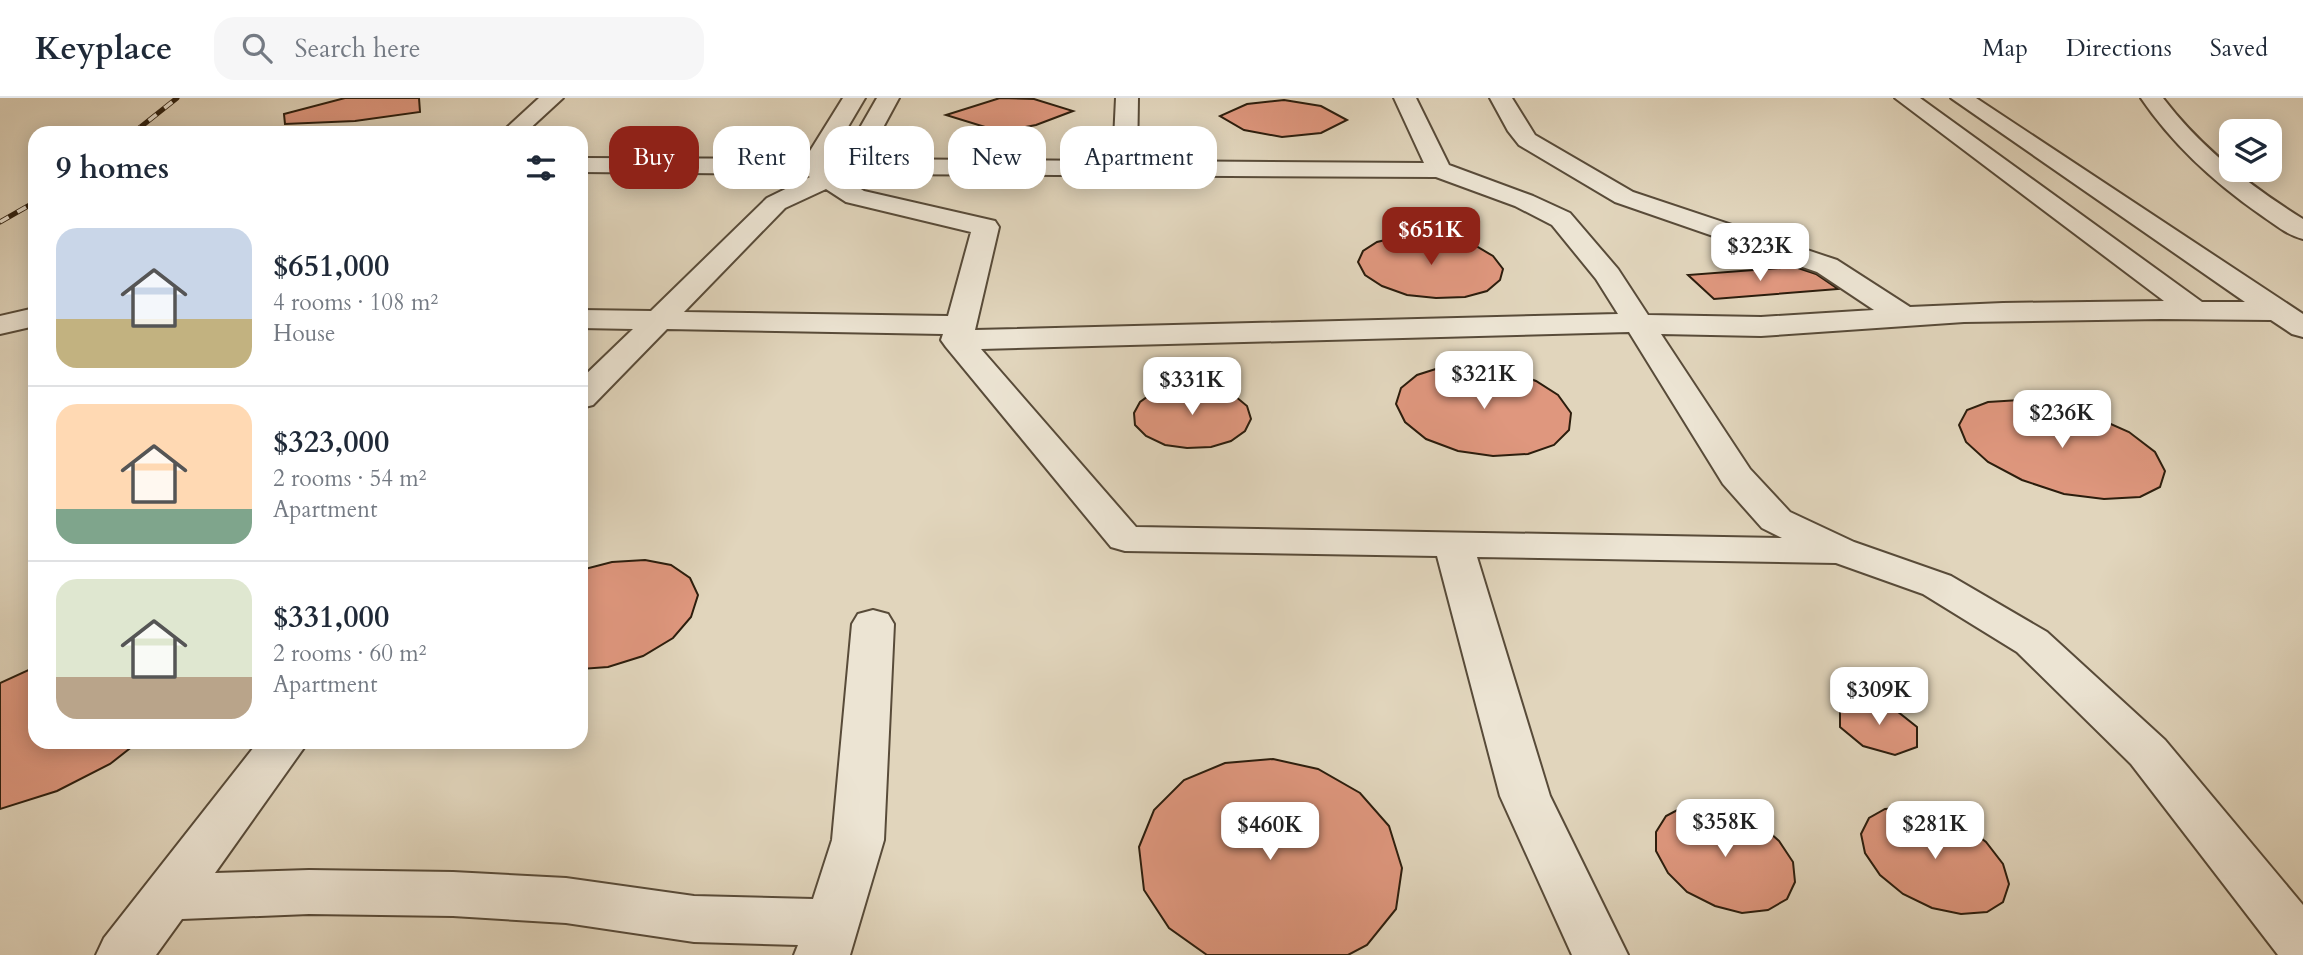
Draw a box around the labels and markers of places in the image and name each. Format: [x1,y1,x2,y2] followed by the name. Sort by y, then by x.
[1382,208,1480,267] pin: $651K
[1711,223,1809,283] pin: $323K
[1435,352,1533,411] pin: $321K
[1143,358,1241,417] pin: $331K
[2013,390,2111,450] pin: $236K
[1830,668,1928,727] pin: $309K
[1676,800,1774,859] pin: $358K
[1221,802,1319,862] pin: $460K
[1886,802,1984,861] pin: $281K

